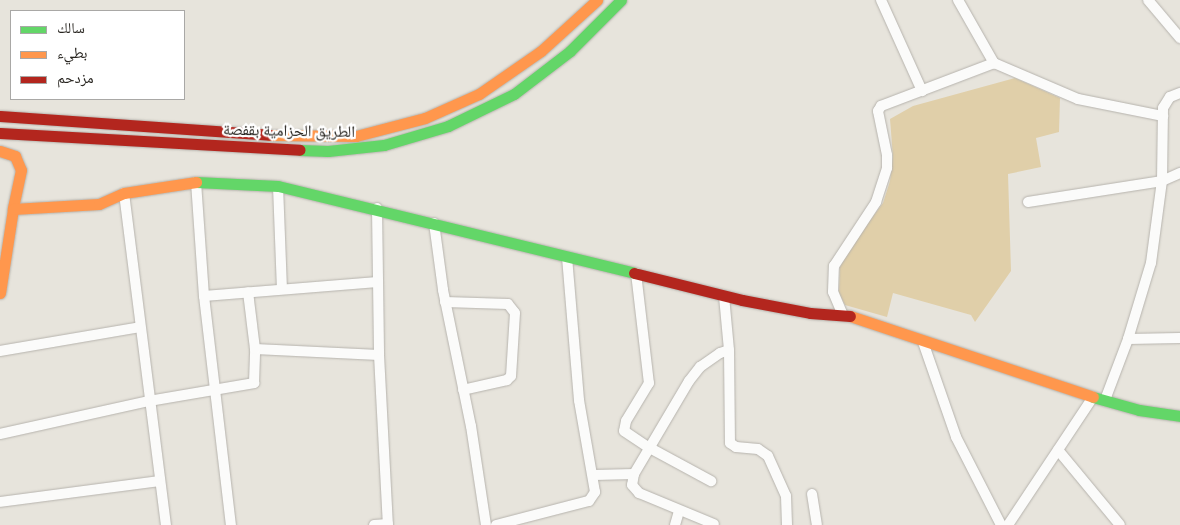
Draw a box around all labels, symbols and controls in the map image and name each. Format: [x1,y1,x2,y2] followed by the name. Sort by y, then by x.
[10,10,185,100] legend
[57,19,85,37] text: سالك
[57,44,87,62] text: بطيء
[57,69,94,87] text: مزدحم
[223,120,355,142] street label: الطريق الحزامية بقفصة

